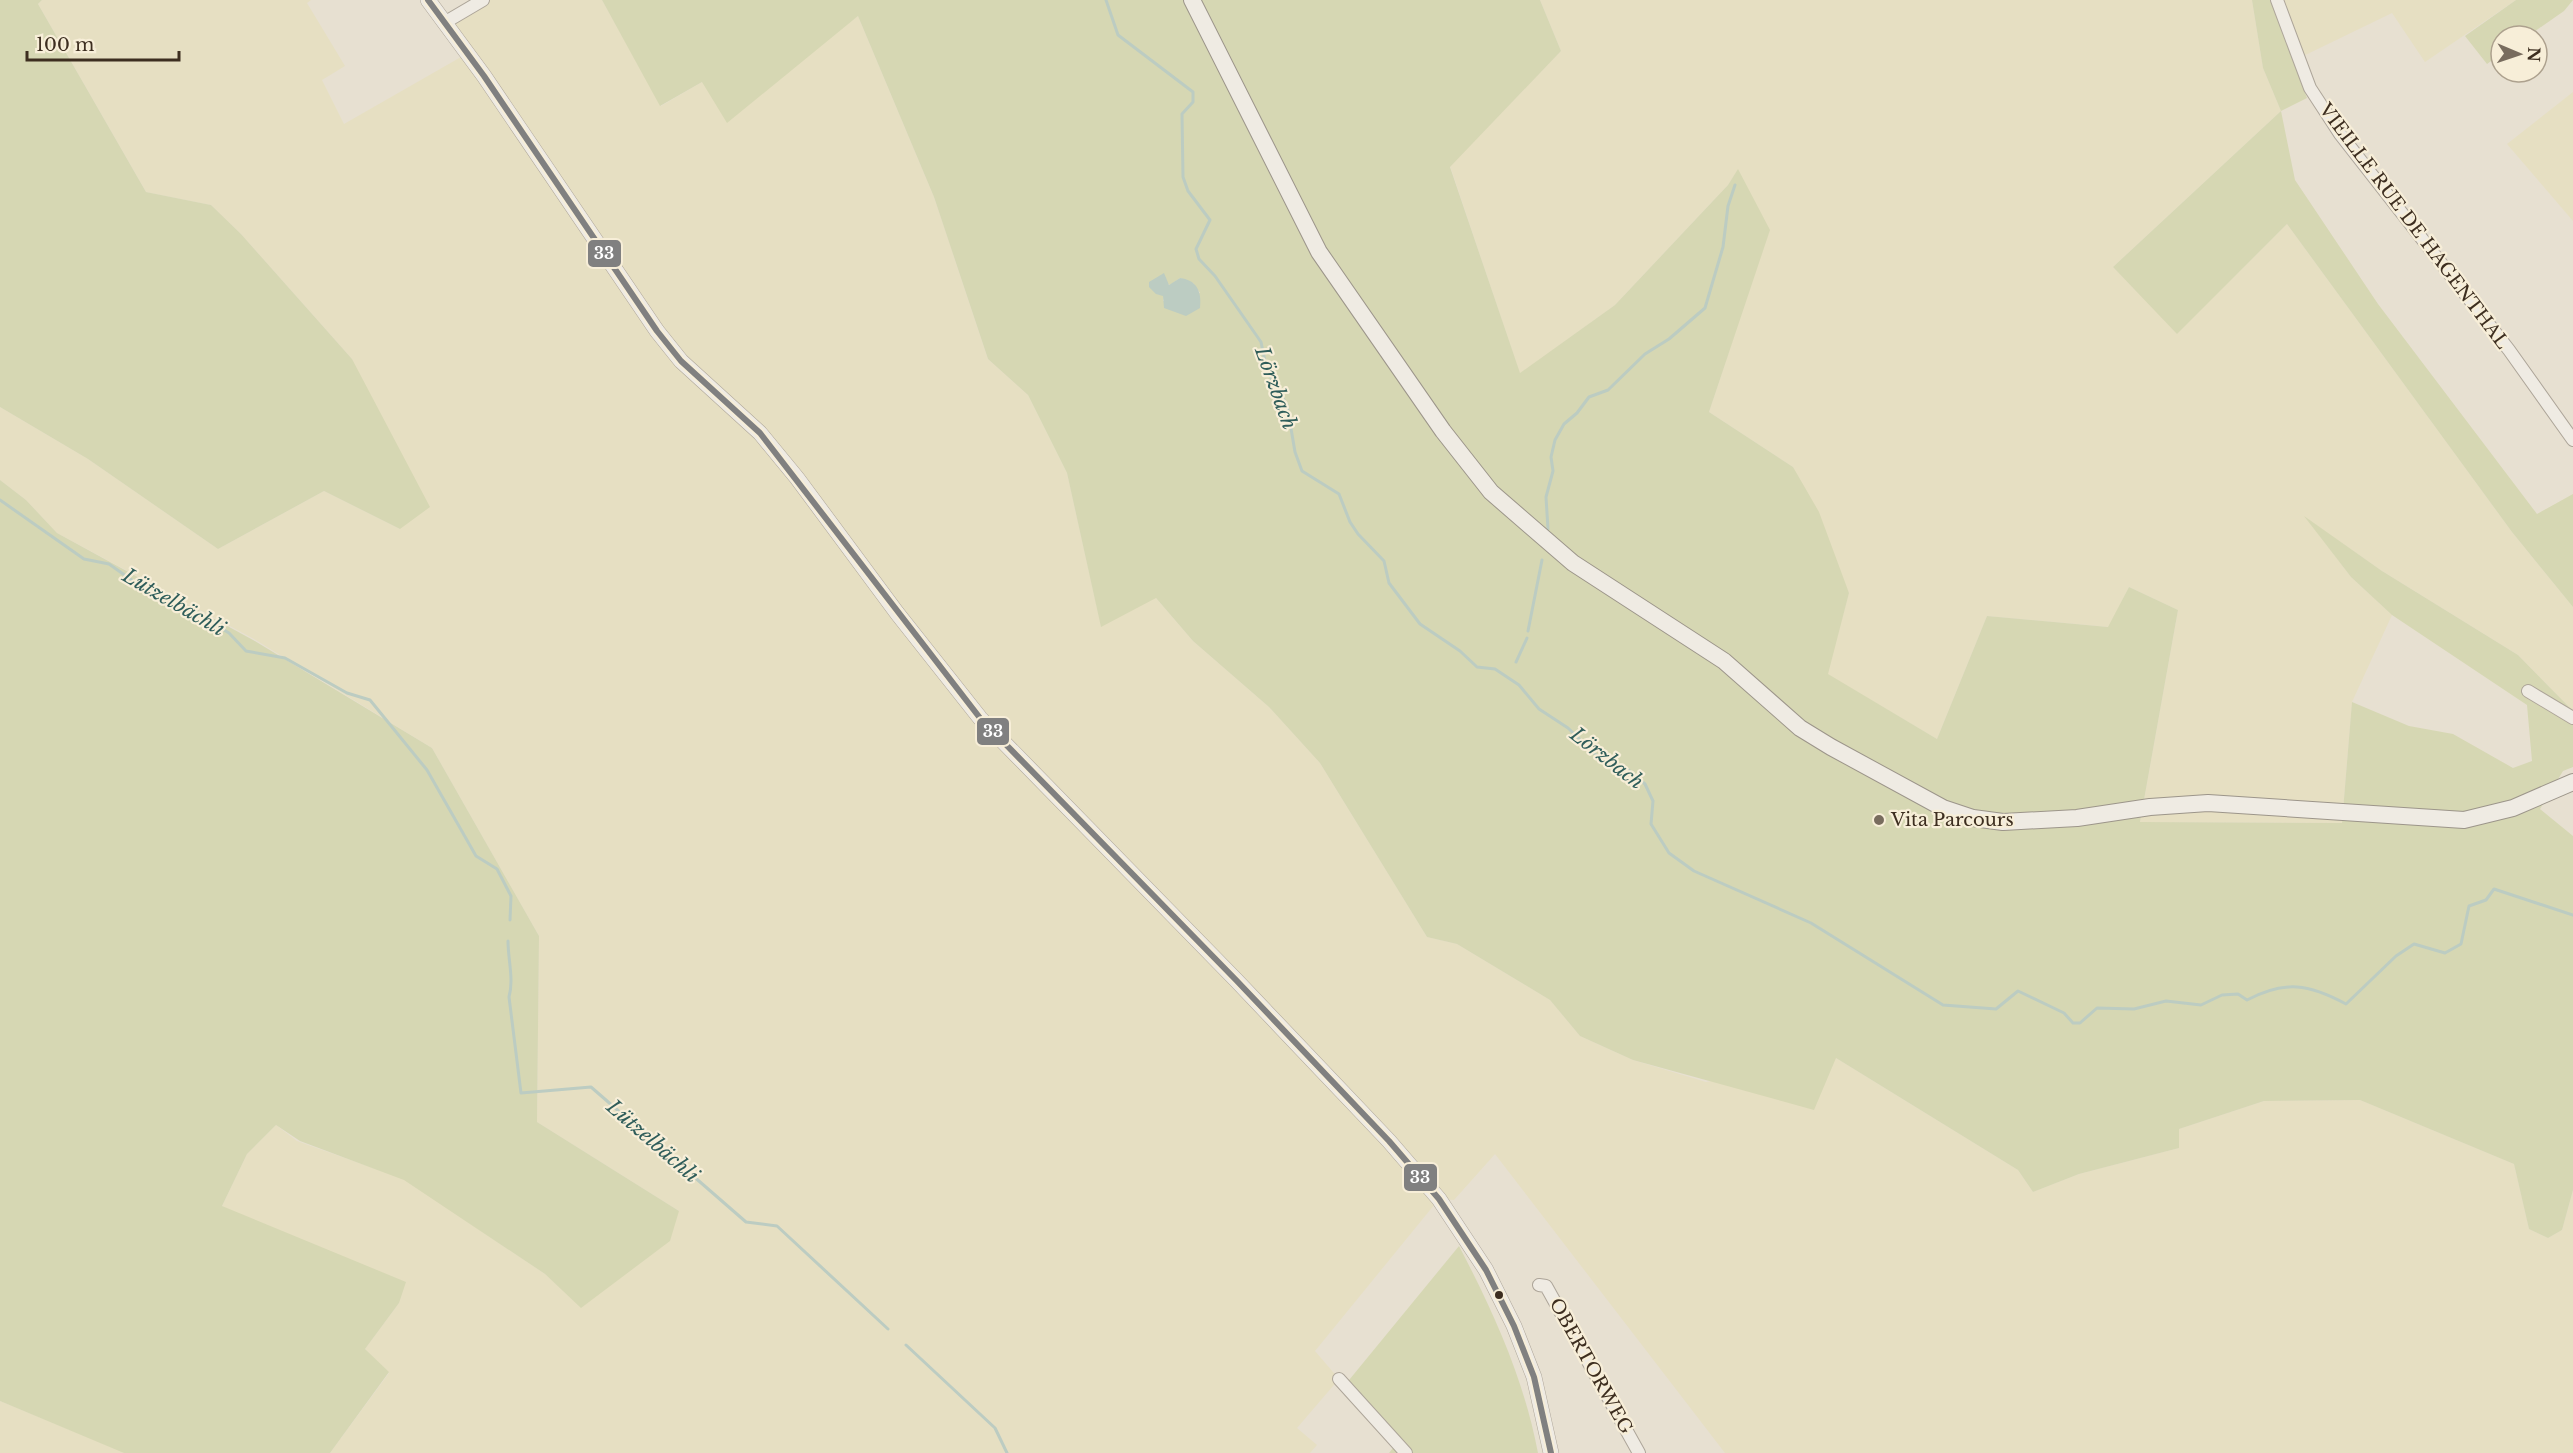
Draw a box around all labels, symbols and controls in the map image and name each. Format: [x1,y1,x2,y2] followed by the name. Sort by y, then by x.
[27,24,178,62] scale bar
[2489,24,2549,84] north arrow
[36,34,94,56] text: 100 m
[2524,47,2544,62] text: N
[2314,98,2513,353] street label: VIEILLE RUE DE HAGENTHAL
[587,239,622,268] line badge: 33
[594,243,614,263] text: 33
[1250,342,1302,433] water label: Lörzbach
[118,563,230,641] water label: Lützelbächli
[976,717,1010,746] line badge: 33
[983,721,1003,741] text: 33
[1565,721,1648,794] water label: Lörzbach
[1890,809,2014,831] place label: Vita Parcours
[1872,813,1886,827] marker: Vita Parcours
[601,1094,704,1188] water label: Lützelbächli
[1403,1163,1438,1192] line badge: 33
[1410,1167,1430,1187] text: 33
[1493,1289,1505,1301] unlabelled marker
[1545,1294,1638,1438] street label: OBERTORWEG

